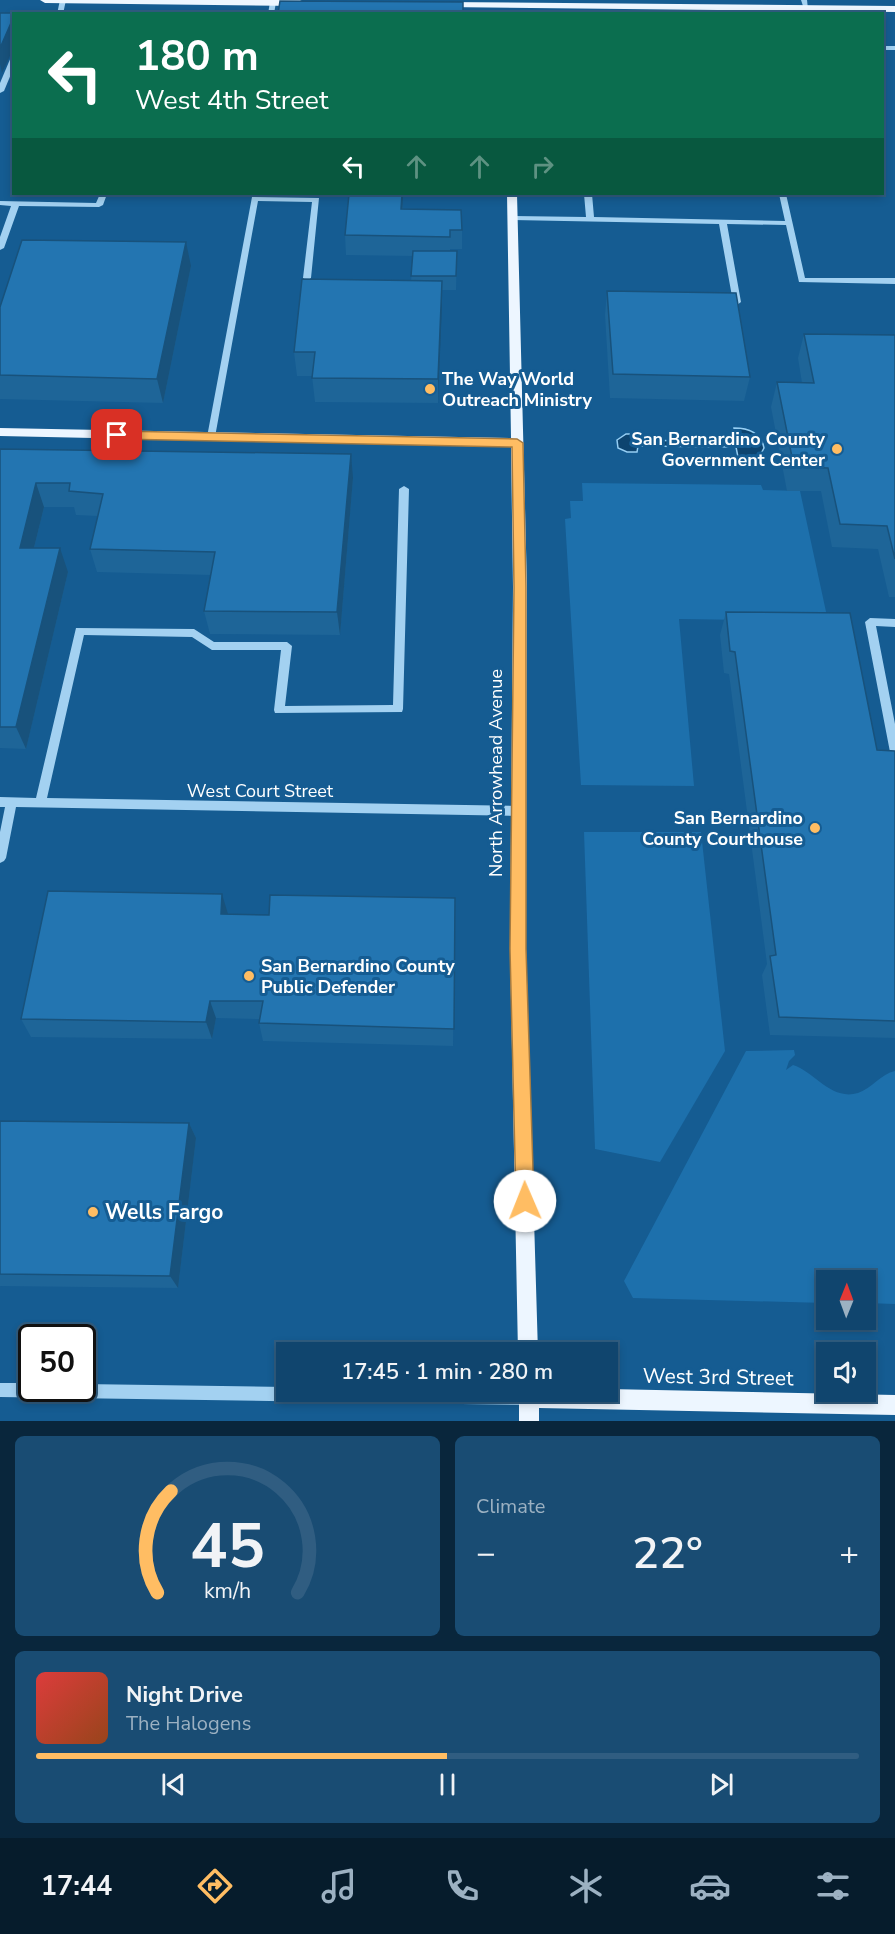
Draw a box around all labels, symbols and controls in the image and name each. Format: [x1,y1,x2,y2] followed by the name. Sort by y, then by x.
[135,28,259,85] text: 180 m
[36,36,114,114] icon: left
[135,82,328,119] text: West 4th Street
[337,150,370,183] icon: left
[400,150,433,183] icon: ahead
[463,150,496,183] icon: ahead
[526,150,559,183] icon: right
[442,367,592,412] place label: The Way World Outreach Ministry
[423,382,437,396] marker: The Way World Outreach Ministry
[91,409,142,460] pin
[100,418,133,451] icon: arrive
[631,427,826,472] place label: San Bernardino County Government Center
[830,442,844,456] marker: San Bernardino County Government Center
[484,669,508,877] street label: North Arrowhead Avenue
[187,779,334,803] street label: West Court Street
[642,806,803,851] place label: San Bernardino County Courthouse
[808,821,822,835] marker: San Bernardino County Courthouse
[261,954,455,999] place label: San Bernardino County Public Defender
[242,969,256,983] marker: San Bernardino County Public Defender
[493,1169,557,1233] position arrow
[105,1198,223,1226] place label: Wells Fargo
[86,1205,100,1219] marker: Wells Fargo
[816,1270,876,1330] north arrow
[816,1270,876,1402] map controls
[18,1324,96,1402] speed limit sign: 50
[816,1342,876,1402] button: sound
[341,1357,553,1387] text: 17:45 · 1 min · 280 m
[642,1362,794,1392] street label: West 3rd Street
[476,1493,545,1520] text: Climate
[190,1504,265,1589] text: 45
[632,1523,703,1584] text: 22°
[476,1531,496,1576] text: −
[839,1531,859,1576] text: +
[204,1576,251,1606] text: km/h
[126,1680,243,1710] text: Night Drive
[126,1710,251,1737] text: The Halogens
[157,1768,190,1801] icon: previous
[431,1768,464,1801] icon: pause
[705,1768,738,1801] icon: next
[194,1865,236,1907] icon: directions
[318,1865,360,1907] icon: music
[441,1865,483,1907] icon: phone
[565,1865,607,1907] icon: climate
[689,1865,731,1907] icon: car
[812,1865,854,1907] icon: filters
[41,1868,112,1905] text: 17:44

